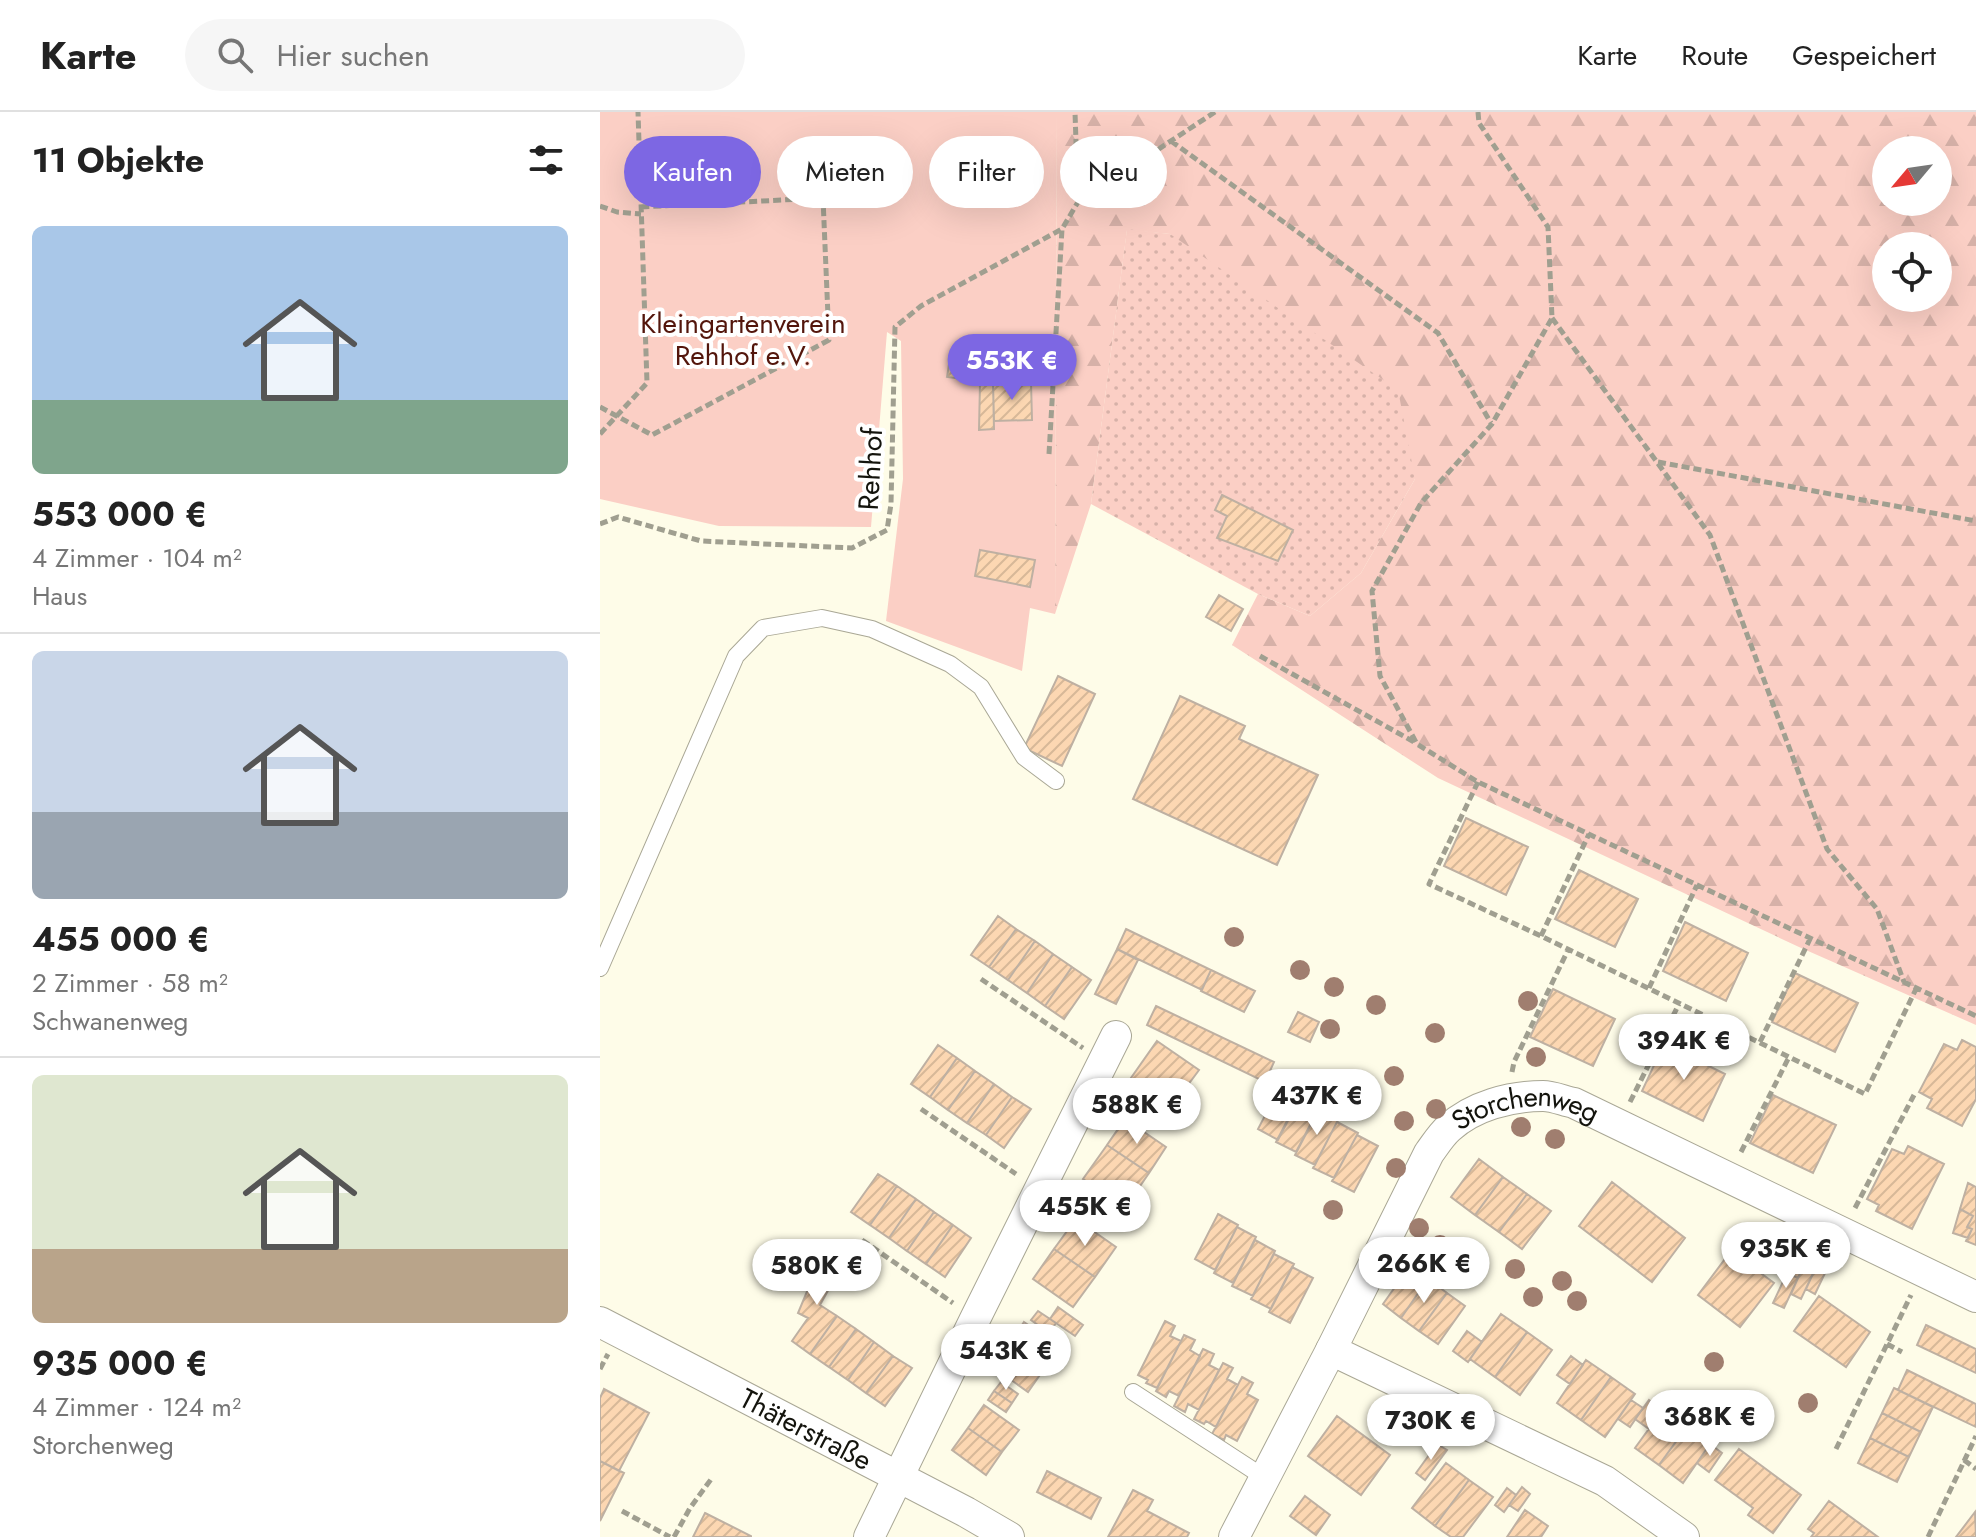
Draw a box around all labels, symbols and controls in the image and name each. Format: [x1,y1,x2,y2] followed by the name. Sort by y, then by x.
[185,19,745,91] search box
[40,28,137,83] text: Karte
[213,33,257,77] icon: search
[277,34,430,77] text: Hier suchen
[1577,35,1637,76] text: Karte
[1681,35,1748,76] text: Route
[1792,35,1936,76] text: Gespeichert
[32,136,204,185] text: 11 Objekte
[624,136,761,208] chip: Kaufen
[777,136,913,208] chip: Mieten
[929,136,1044,208] chip: Filter
[1060,136,1167,208] chip: Neu
[1872,136,1952,216] north arrow
[1872,136,1952,312] map controls
[524,138,568,182] icon: filters
[1872,232,1952,312] button: locate
[228,278,372,422] icon: home
[640,303,846,376] park label: Kleingartenverein Rehhof e.V.
[947,334,1077,402] pin: 553K €
[966,341,1058,379] text: 553K €
[848,426,893,511] street label: Rehhof
[32,490,207,539] text: 553 000 €
[32,539,242,577] text: 4 Zimmer · 104 m²
[32,577,87,615] text: Haus
[228,703,372,847] icon: home
[32,915,210,964] text: 455 000 €
[32,964,228,1002] text: 2 Zimmer · 58 m²
[32,1002,188,1040] text: Schwanenweg
[1619,1014,1749,1082] pin: 394K €
[1637,1021,1731,1059] text: 394K €
[1252,1069,1382,1137] pin: 437K €
[1271,1076,1363,1114] text: 437K €
[1443,1076,1606,1141] street label: Storchenweg
[1072,1078,1202,1146] pin: 588K €
[1091,1085,1183,1123] text: 588K €
[228,1127,372,1271] icon: home
[1020,1180,1150,1248] pin: 455K €
[1038,1187,1132,1225] text: 455K €
[1721,1222,1851,1290] pin: 935K €
[1739,1229,1833,1267] text: 935K €
[1359,1237,1489,1305] pin: 266K €
[752,1239,882,1307] pin: 580K €
[1377,1244,1471,1282] text: 266K €
[770,1246,864,1284] text: 580K €
[941,1324,1071,1392] pin: 543K €
[959,1331,1053,1369] text: 543K €
[32,1339,208,1388] text: 935 000 €
[733,1378,879,1481] street label: Thäterstraße
[32,1388,241,1426] text: 4 Zimmer · 124 m²
[1645,1390,1775,1458] pin: 368K €
[1366,1394,1496,1462] pin: 730K €
[1664,1397,1756,1435] text: 368K €
[1385,1401,1477,1439] text: 730K €
[32,1426,174,1464] text: Storchenweg

